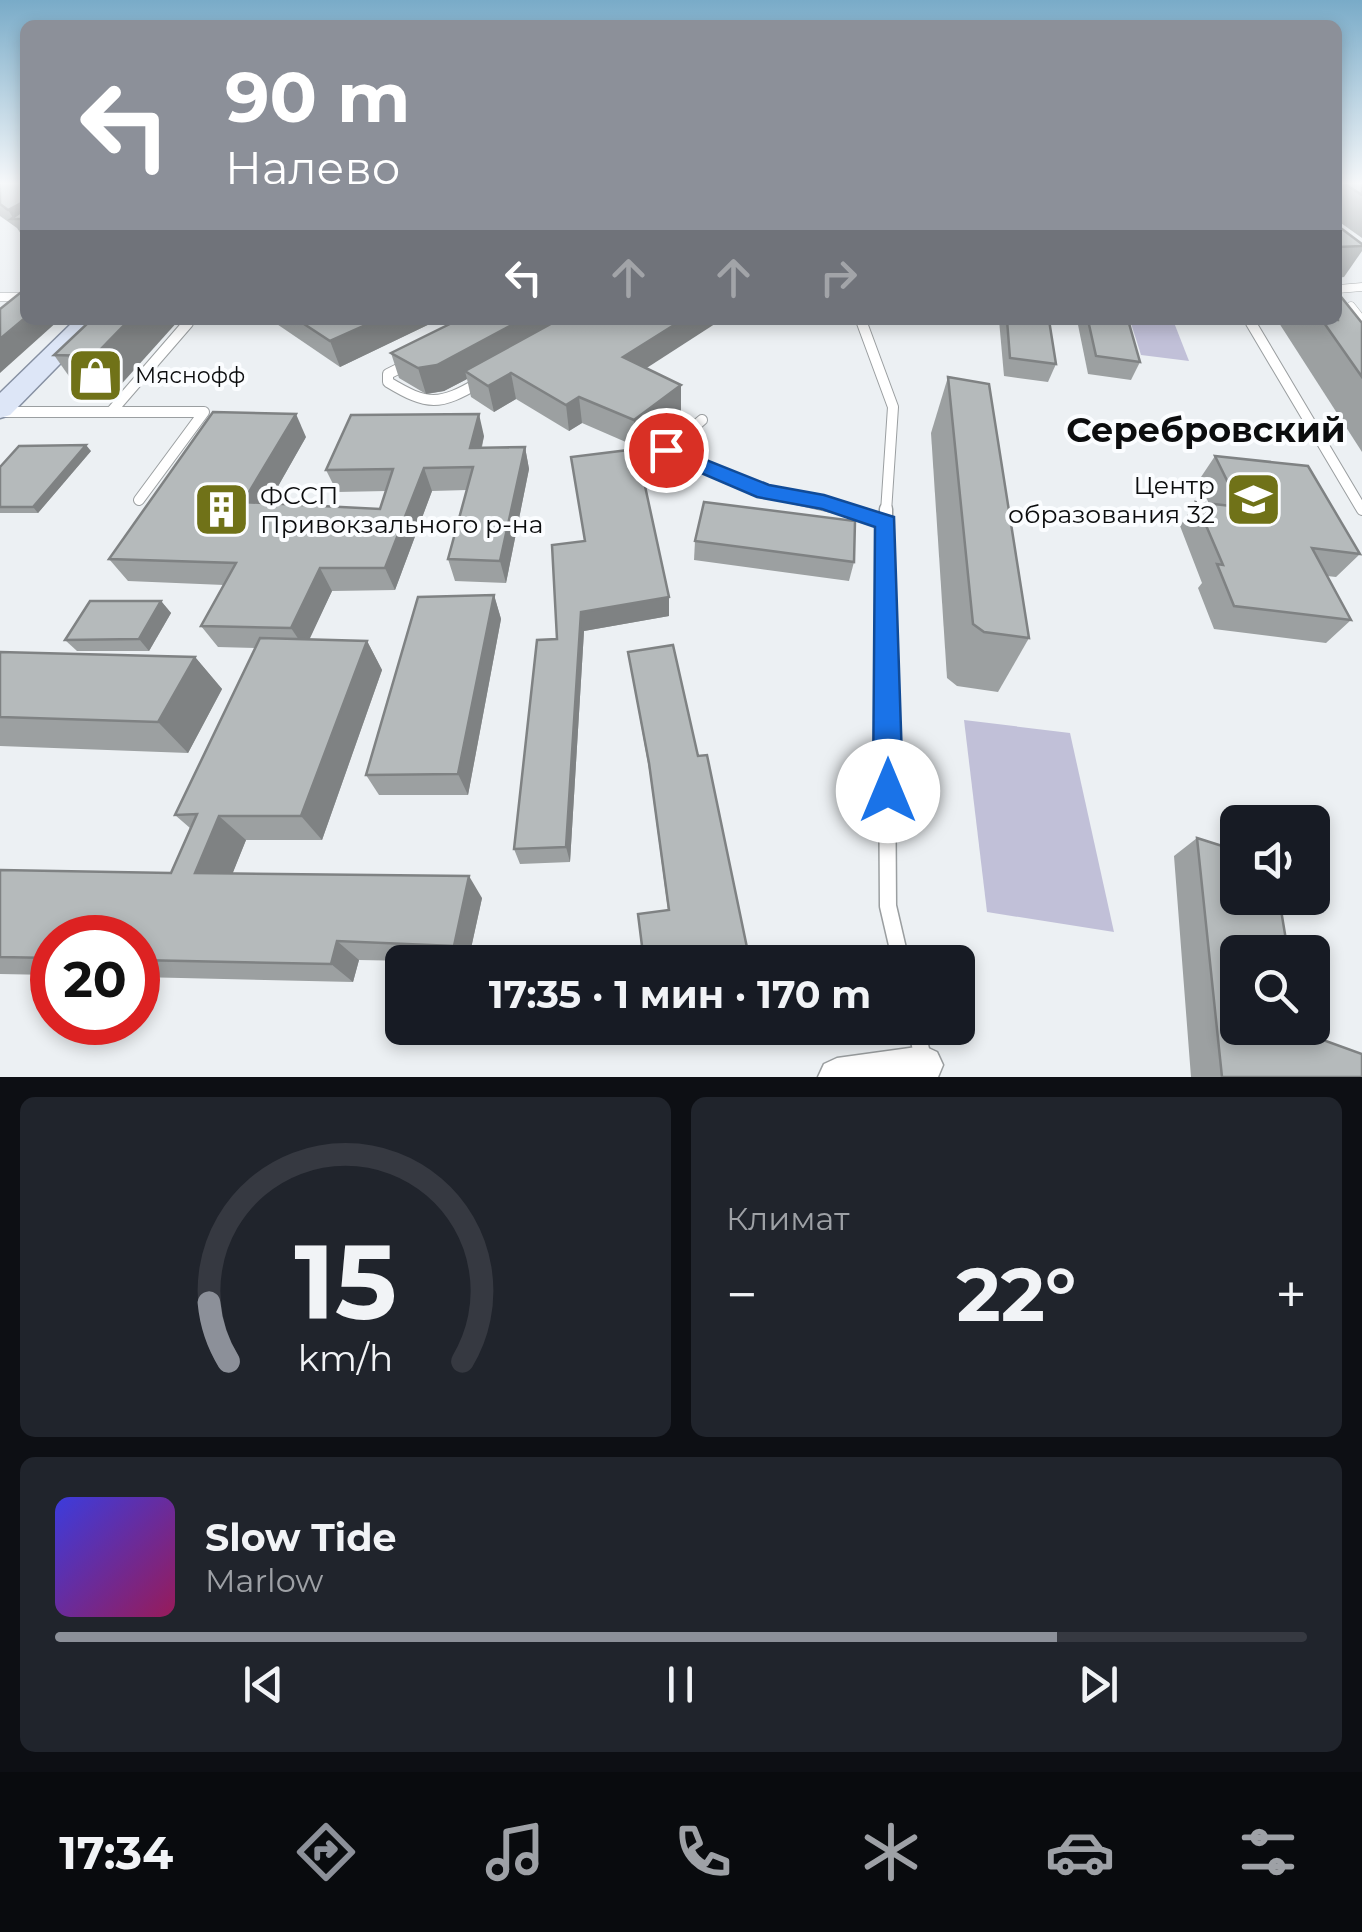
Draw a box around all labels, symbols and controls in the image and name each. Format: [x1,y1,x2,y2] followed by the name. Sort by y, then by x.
[225,54,410,140] text: 90 m
[60,60,190,190] icon: left
[225,140,400,195] text: Налево
[496,250,551,305] icon: left
[601,250,656,305] icon: ahead
[706,250,761,305] icon: ahead
[811,250,866,305] icon: right
[66,345,126,405] shop icon: Мяснофф
[135,362,245,389] place label: Мяснофф
[624,408,709,493] pin
[1066,408,1346,451] district label: Серебровский
[639,423,694,478] icon: arrive
[1224,469,1284,529] school or university icon: Центр образования 32
[1008,470,1215,529] place label: Центр образования 32
[191,479,251,539] building icon: ФССП Привокзального р-на
[260,480,543,539] place label: ФССП Привокзального р-на
[836,739,940,843] position arrow
[1220,805,1330,1045] map controls
[1220,805,1330,915] button: sound
[30,915,160,1045] speed limit sign: 20
[1220,935,1330,1045] button: search
[489,971,871,1018] text: 17:35 · 1 мин · 170 m
[726,1199,849,1238] text: Климат
[294,1218,397,1345] text: 15
[957,1248,1076,1340] text: 22°
[726,1261,758,1328] text: −
[1275,1261,1307,1328] text: +
[298,1336,393,1380] text: km/h
[205,1514,397,1561] text: Slow Tide
[205,1561,323,1600] text: Marlow
[236,1657,291,1712] icon: previous
[653,1657,708,1712] icon: pause
[1071,1657,1126,1712] icon: next
[291,1817,361,1887] icon: directions
[480,1817,550,1887] icon: music
[668,1817,738,1887] icon: phone
[856,1817,926,1887] icon: climate
[1045,1817,1115,1887] icon: car
[1233,1817,1303,1887] icon: filters
[59,1825,173,1880] text: 17:34

